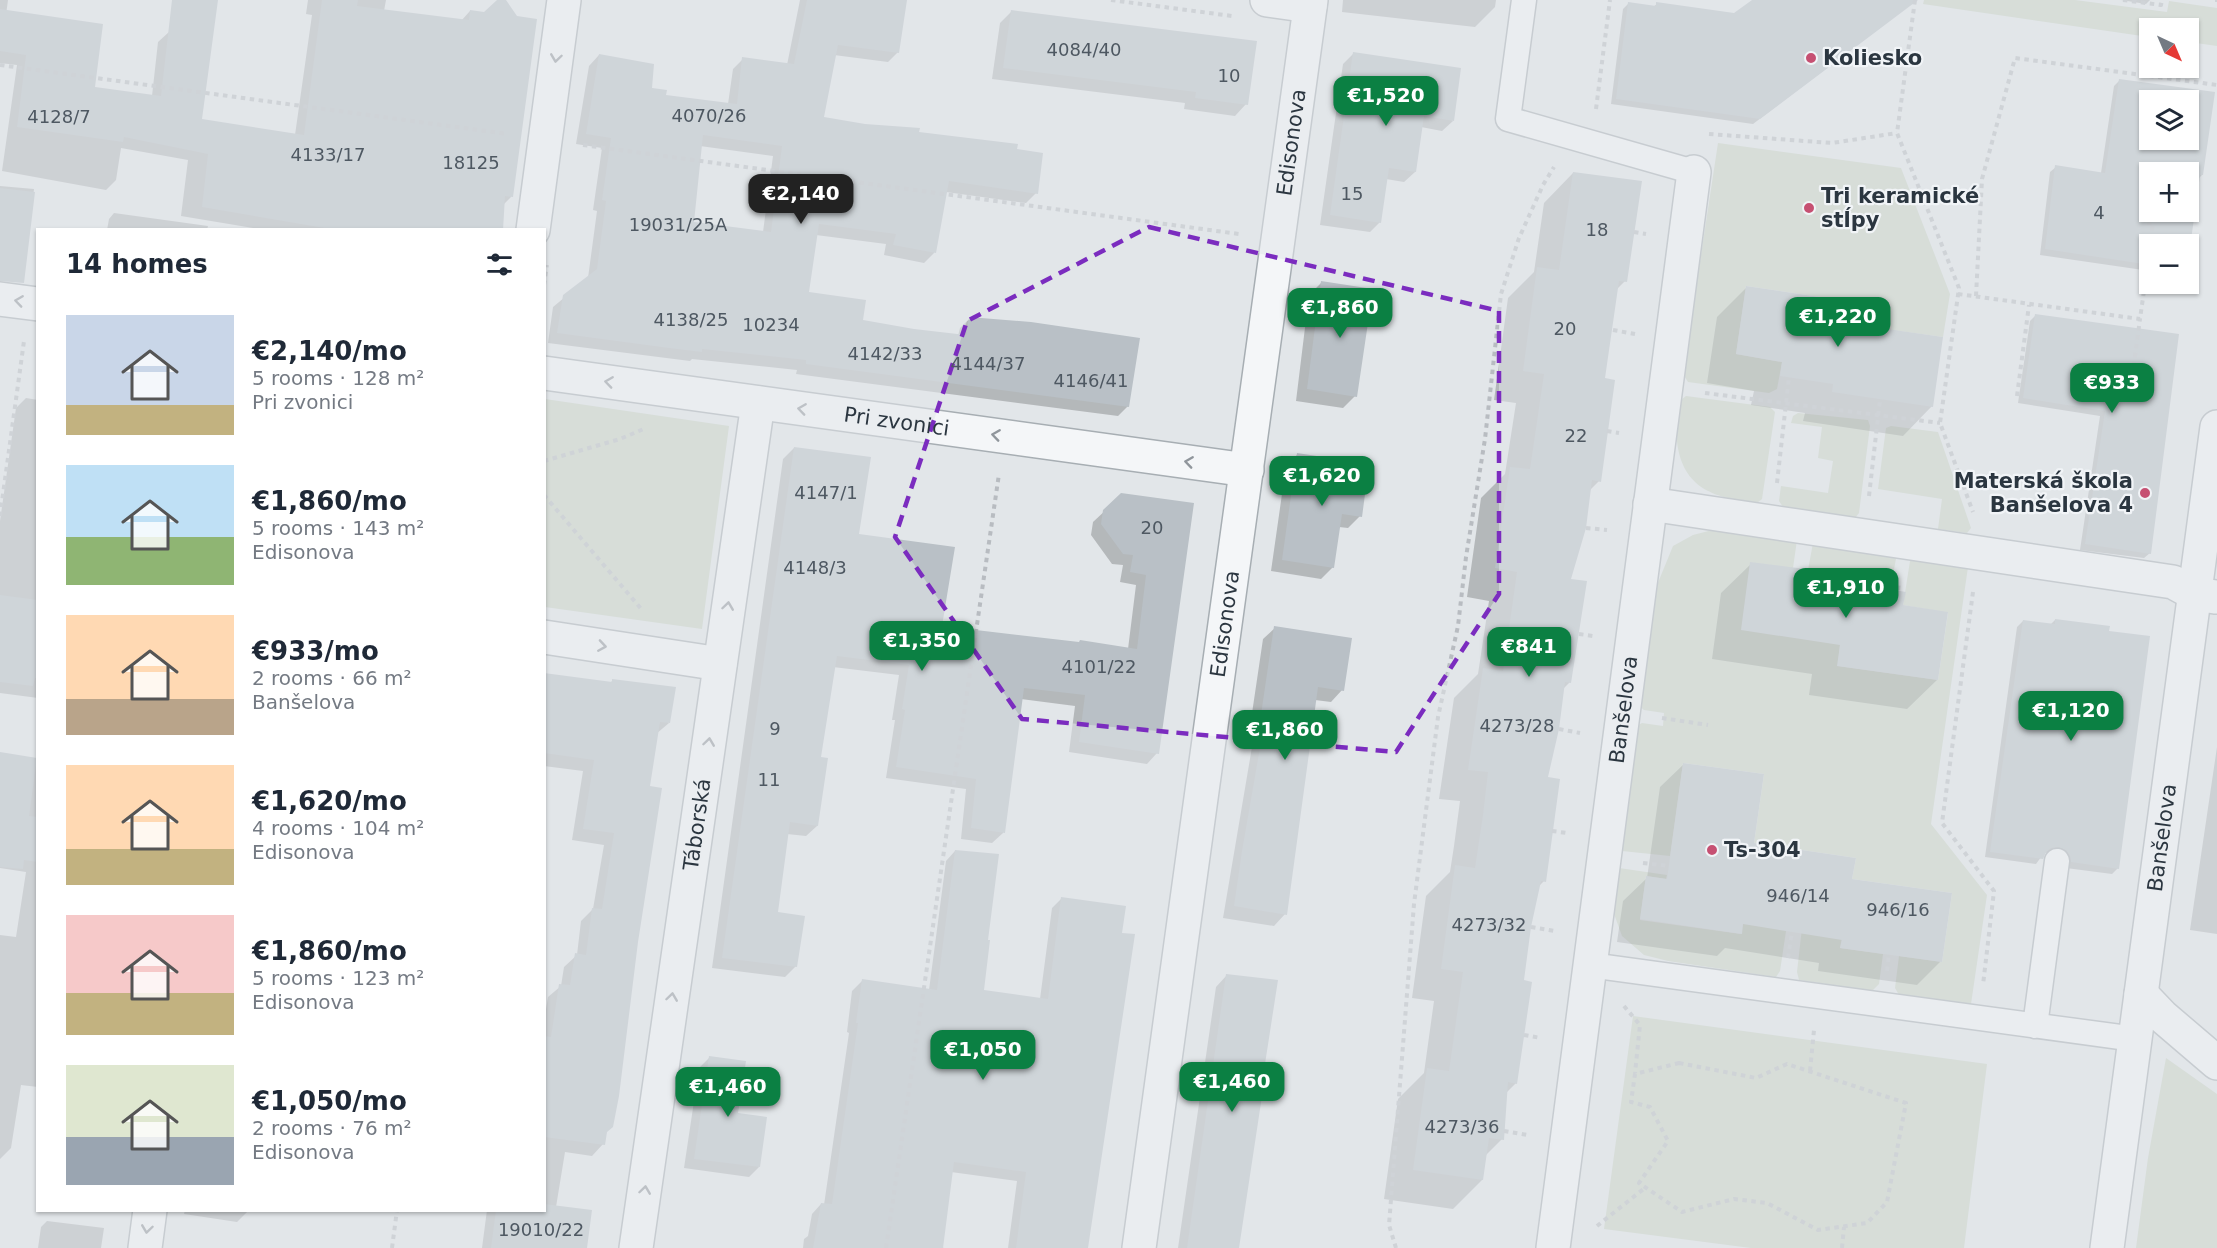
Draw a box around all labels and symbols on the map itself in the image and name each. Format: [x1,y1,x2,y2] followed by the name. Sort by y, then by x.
[2139,18,2199,78] north arrow
[1047,39,1121,60] house number: 4084/40
[1823,46,1922,70] place label: Koliesko
[1804,51,1818,65] marker: Koliesko
[550,53,563,63] one-way arrow
[1218,65,1240,86] house number: 10
[1337,76,1435,127] pin: €1,520
[1272,87,1311,197] street label: Edisonova
[672,105,746,126] house number: 4070/26
[27,106,91,127] house number: 4128/7
[291,144,365,165] house number: 4133/17
[442,152,500,173] house number: 18125
[752,174,850,225] pin: €2,140
[1341,183,1363,204] house number: 15
[1821,184,1979,232] place label: Tri keramické stĺpy
[1802,201,1816,215] marker: Tri keramické stĺpy
[2093,202,2105,223] house number: 4
[629,214,728,235] house number: 19031/25A
[1586,219,1608,240] house number: 18
[1291,288,1389,339] pin: €1,860
[14,296,23,308] one-way arrow
[1789,297,1887,348] pin: €1,220
[654,309,728,330] house number: 4138/25
[742,314,800,335] house number: 10234
[1554,318,1576,339] house number: 20
[848,343,922,364] house number: 4142/33
[951,353,1025,374] house number: 4144/37
[2076,363,2148,414] pin: €933
[1054,370,1128,391] house number: 4146/41
[605,376,614,389] one-way arrow
[798,403,807,415] one-way arrow
[842,403,951,441] street label: Pri zvonici
[1565,425,1587,446] house number: 22
[991,430,1000,442] one-way arrow
[1184,456,1193,468] one-way arrow
[1273,456,1371,507] pin: €1,620
[1954,469,2133,517] place label: Materská škola Banšelova 4
[794,482,858,503] house number: 4147/1
[2138,486,2152,500] marker: Materská škola Banšelova 4
[1141,517,1163,538] house number: 20
[783,557,847,578] house number: 4148/3
[1797,568,1895,619] pin: €1,910
[1206,569,1244,679] street label: Edisonova
[722,601,734,610] one-way arrow
[873,621,971,672] pin: €1,350
[1493,627,1565,678] pin: €841
[598,639,607,651] one-way arrow
[1605,654,1642,765] street label: Banšelova
[1062,656,1136,677] house number: 4101/22
[2022,691,2120,742] pin: €1,120
[1236,710,1334,761] pin: €1,860
[1480,715,1554,736] house number: 4273/28
[769,718,781,739] house number: 9
[702,737,714,746] one-way arrow
[758,769,780,790] house number: 11
[679,777,716,873] street label: Táborská
[2143,782,2181,893] street label: Banšelova
[1724,838,1801,862] place label: Ts-304
[1705,843,1719,857] marker: Ts-304
[1766,885,1830,906] house number: 946/14
[1866,899,1930,920] house number: 946/16
[1452,914,1526,935] house number: 4273/32
[666,992,678,1002] one-way arrow
[934,1030,1032,1081] pin: €1,050
[1183,1062,1281,1113] pin: €1,460
[679,1067,777,1118] pin: €1,460
[1425,1116,1499,1137] house number: 4273/36
[638,1185,650,1195] one-way arrow
[498,1219,584,1240] house number: 19010/22
[142,1225,154,1234] one-way arrow

